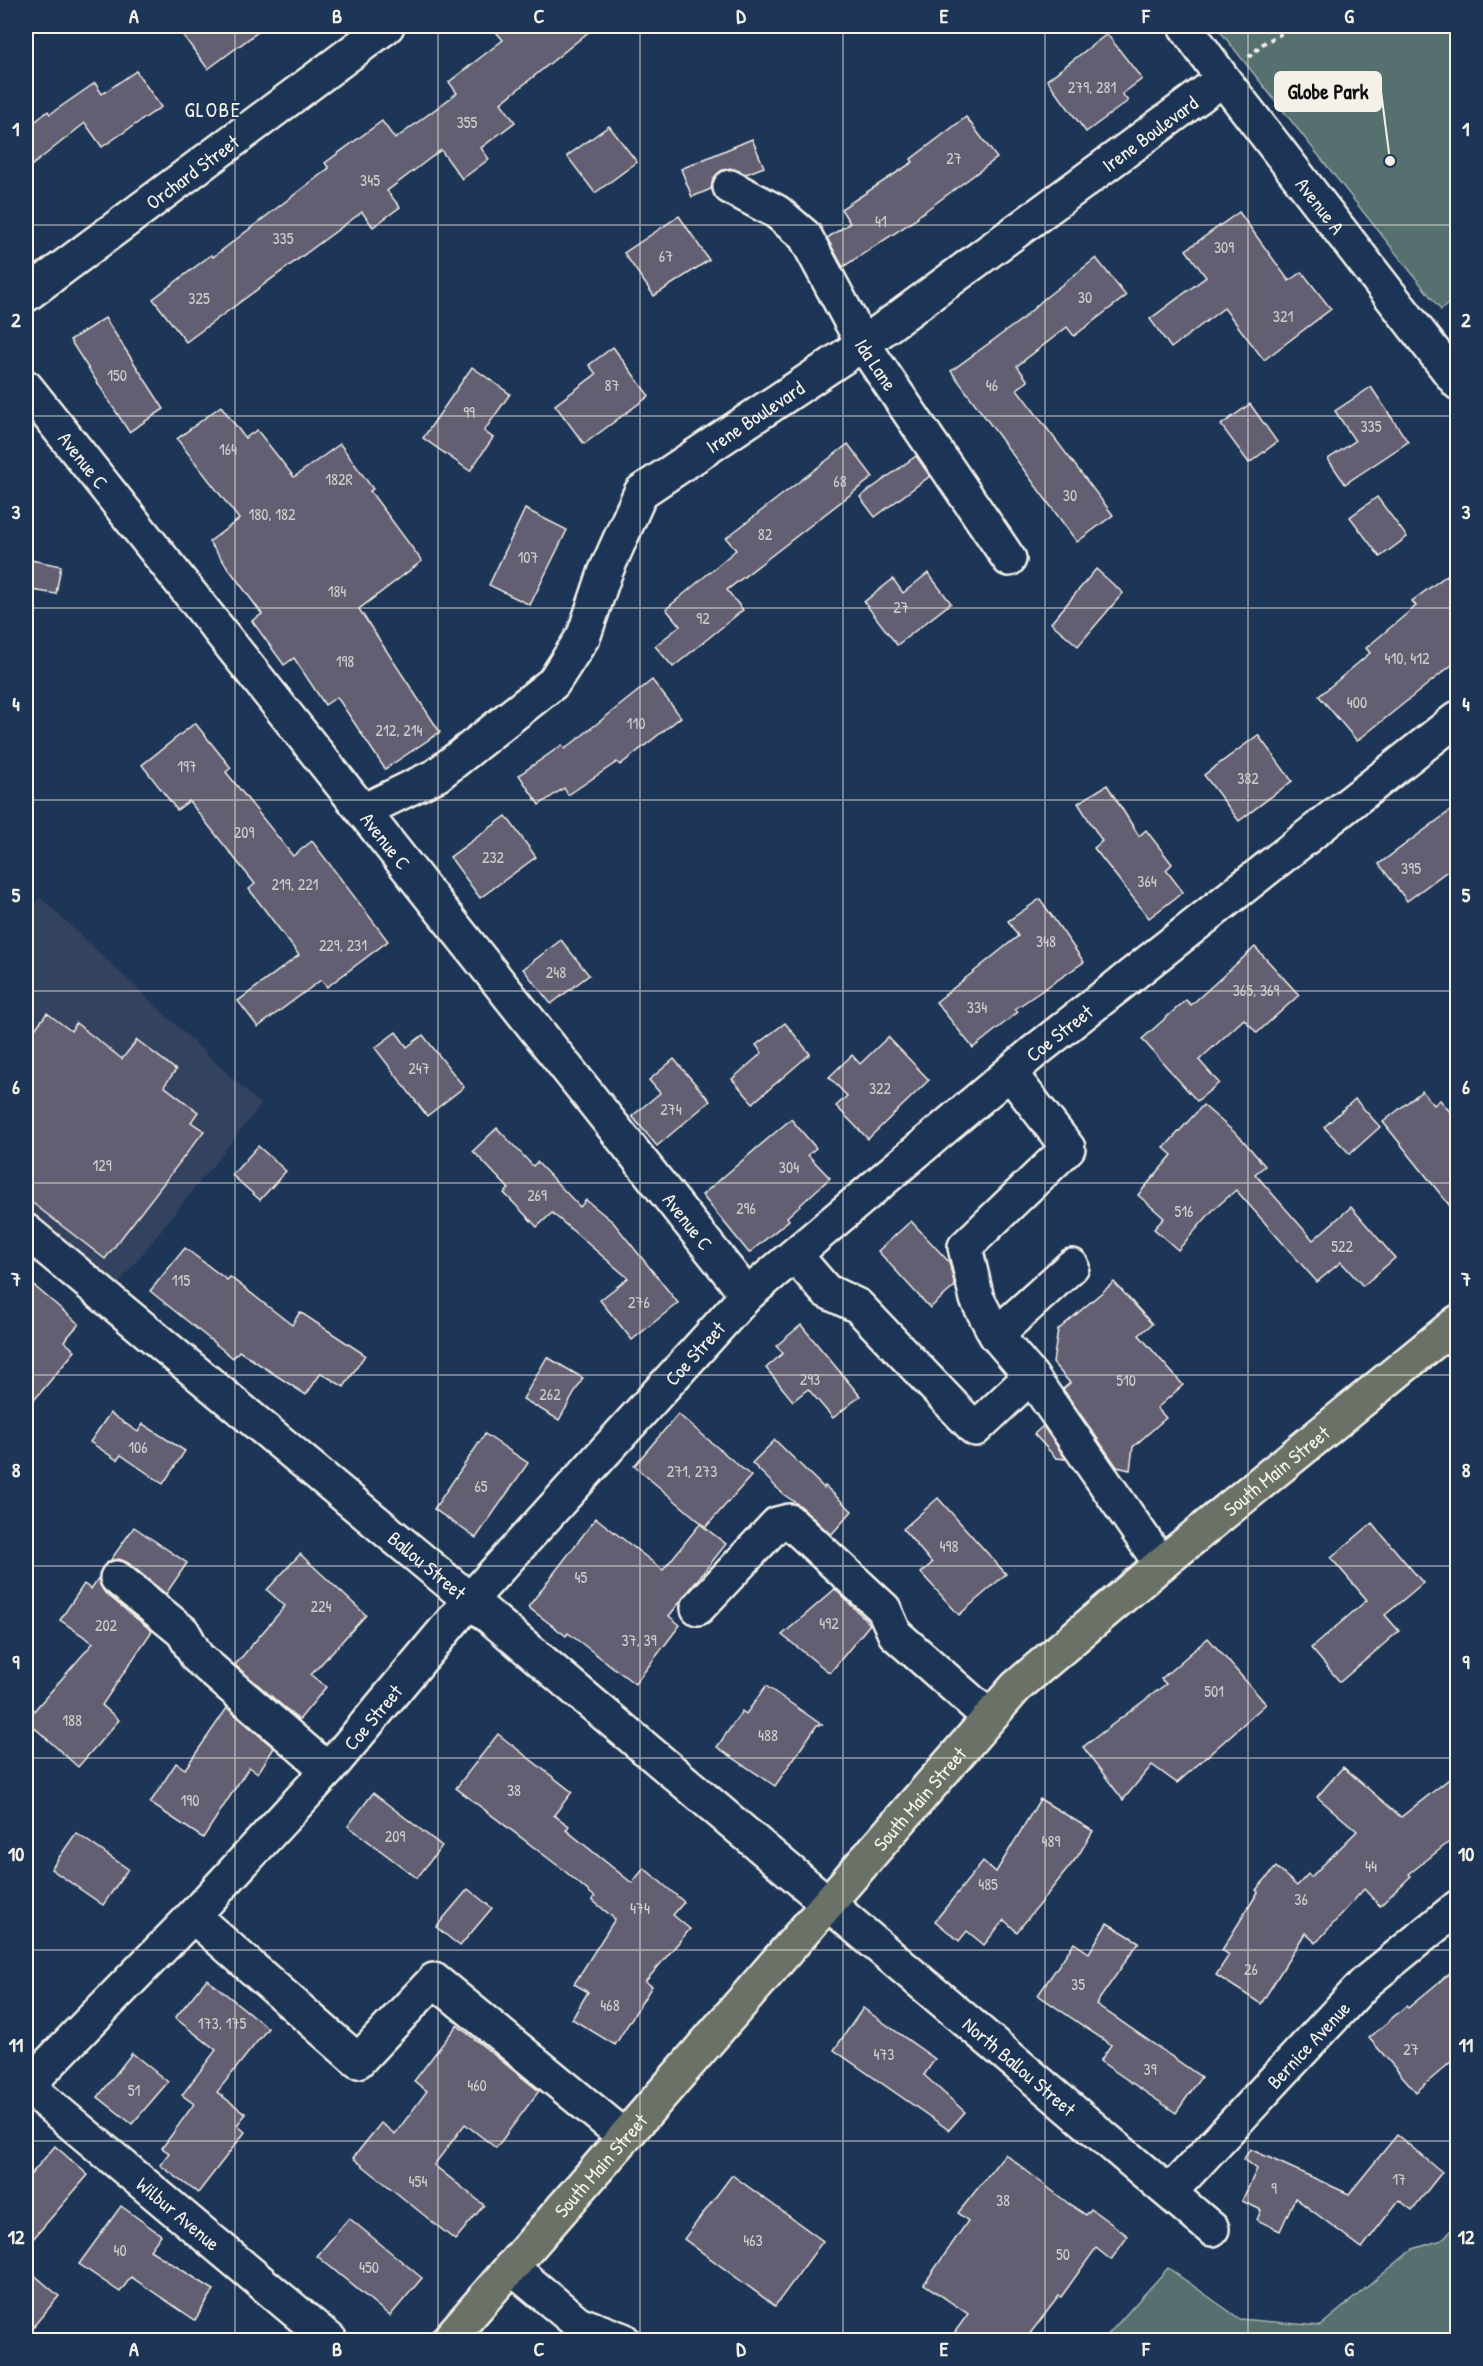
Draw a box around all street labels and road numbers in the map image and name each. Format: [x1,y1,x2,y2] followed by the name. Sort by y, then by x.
[1096,89,1203,178] street label: Irene Boulevard
[140,127,245,215] street label: Orchard Street
[1290,171,1351,240] street label: Avenue A
[849,334,904,395] street label: Ida Lane
[700,374,809,459] street label: Irene Boulevard
[53,425,115,494] street label: Avenue C
[355,806,417,875] street label: Avenue C
[1020,997,1099,1067] street label: Coe Street
[657,1187,719,1255] street label: Avenue C
[658,1314,731,1391] street label: Coe Street
[1217,1418,1336,1522] street label: South Main Street
[383,1524,473,1606] street label: Ballou Street
[337,1677,408,1756] street label: Coe Street
[866,1740,973,1856] street label: South Main Street
[1260,1995,1355,2094] street label: Bernice Avenue
[958,2010,1083,2122] street label: North Ballou Street
[548,2106,654,2223] street label: South Main Street
[131,2170,226,2256] street label: Wilbur Avenue

